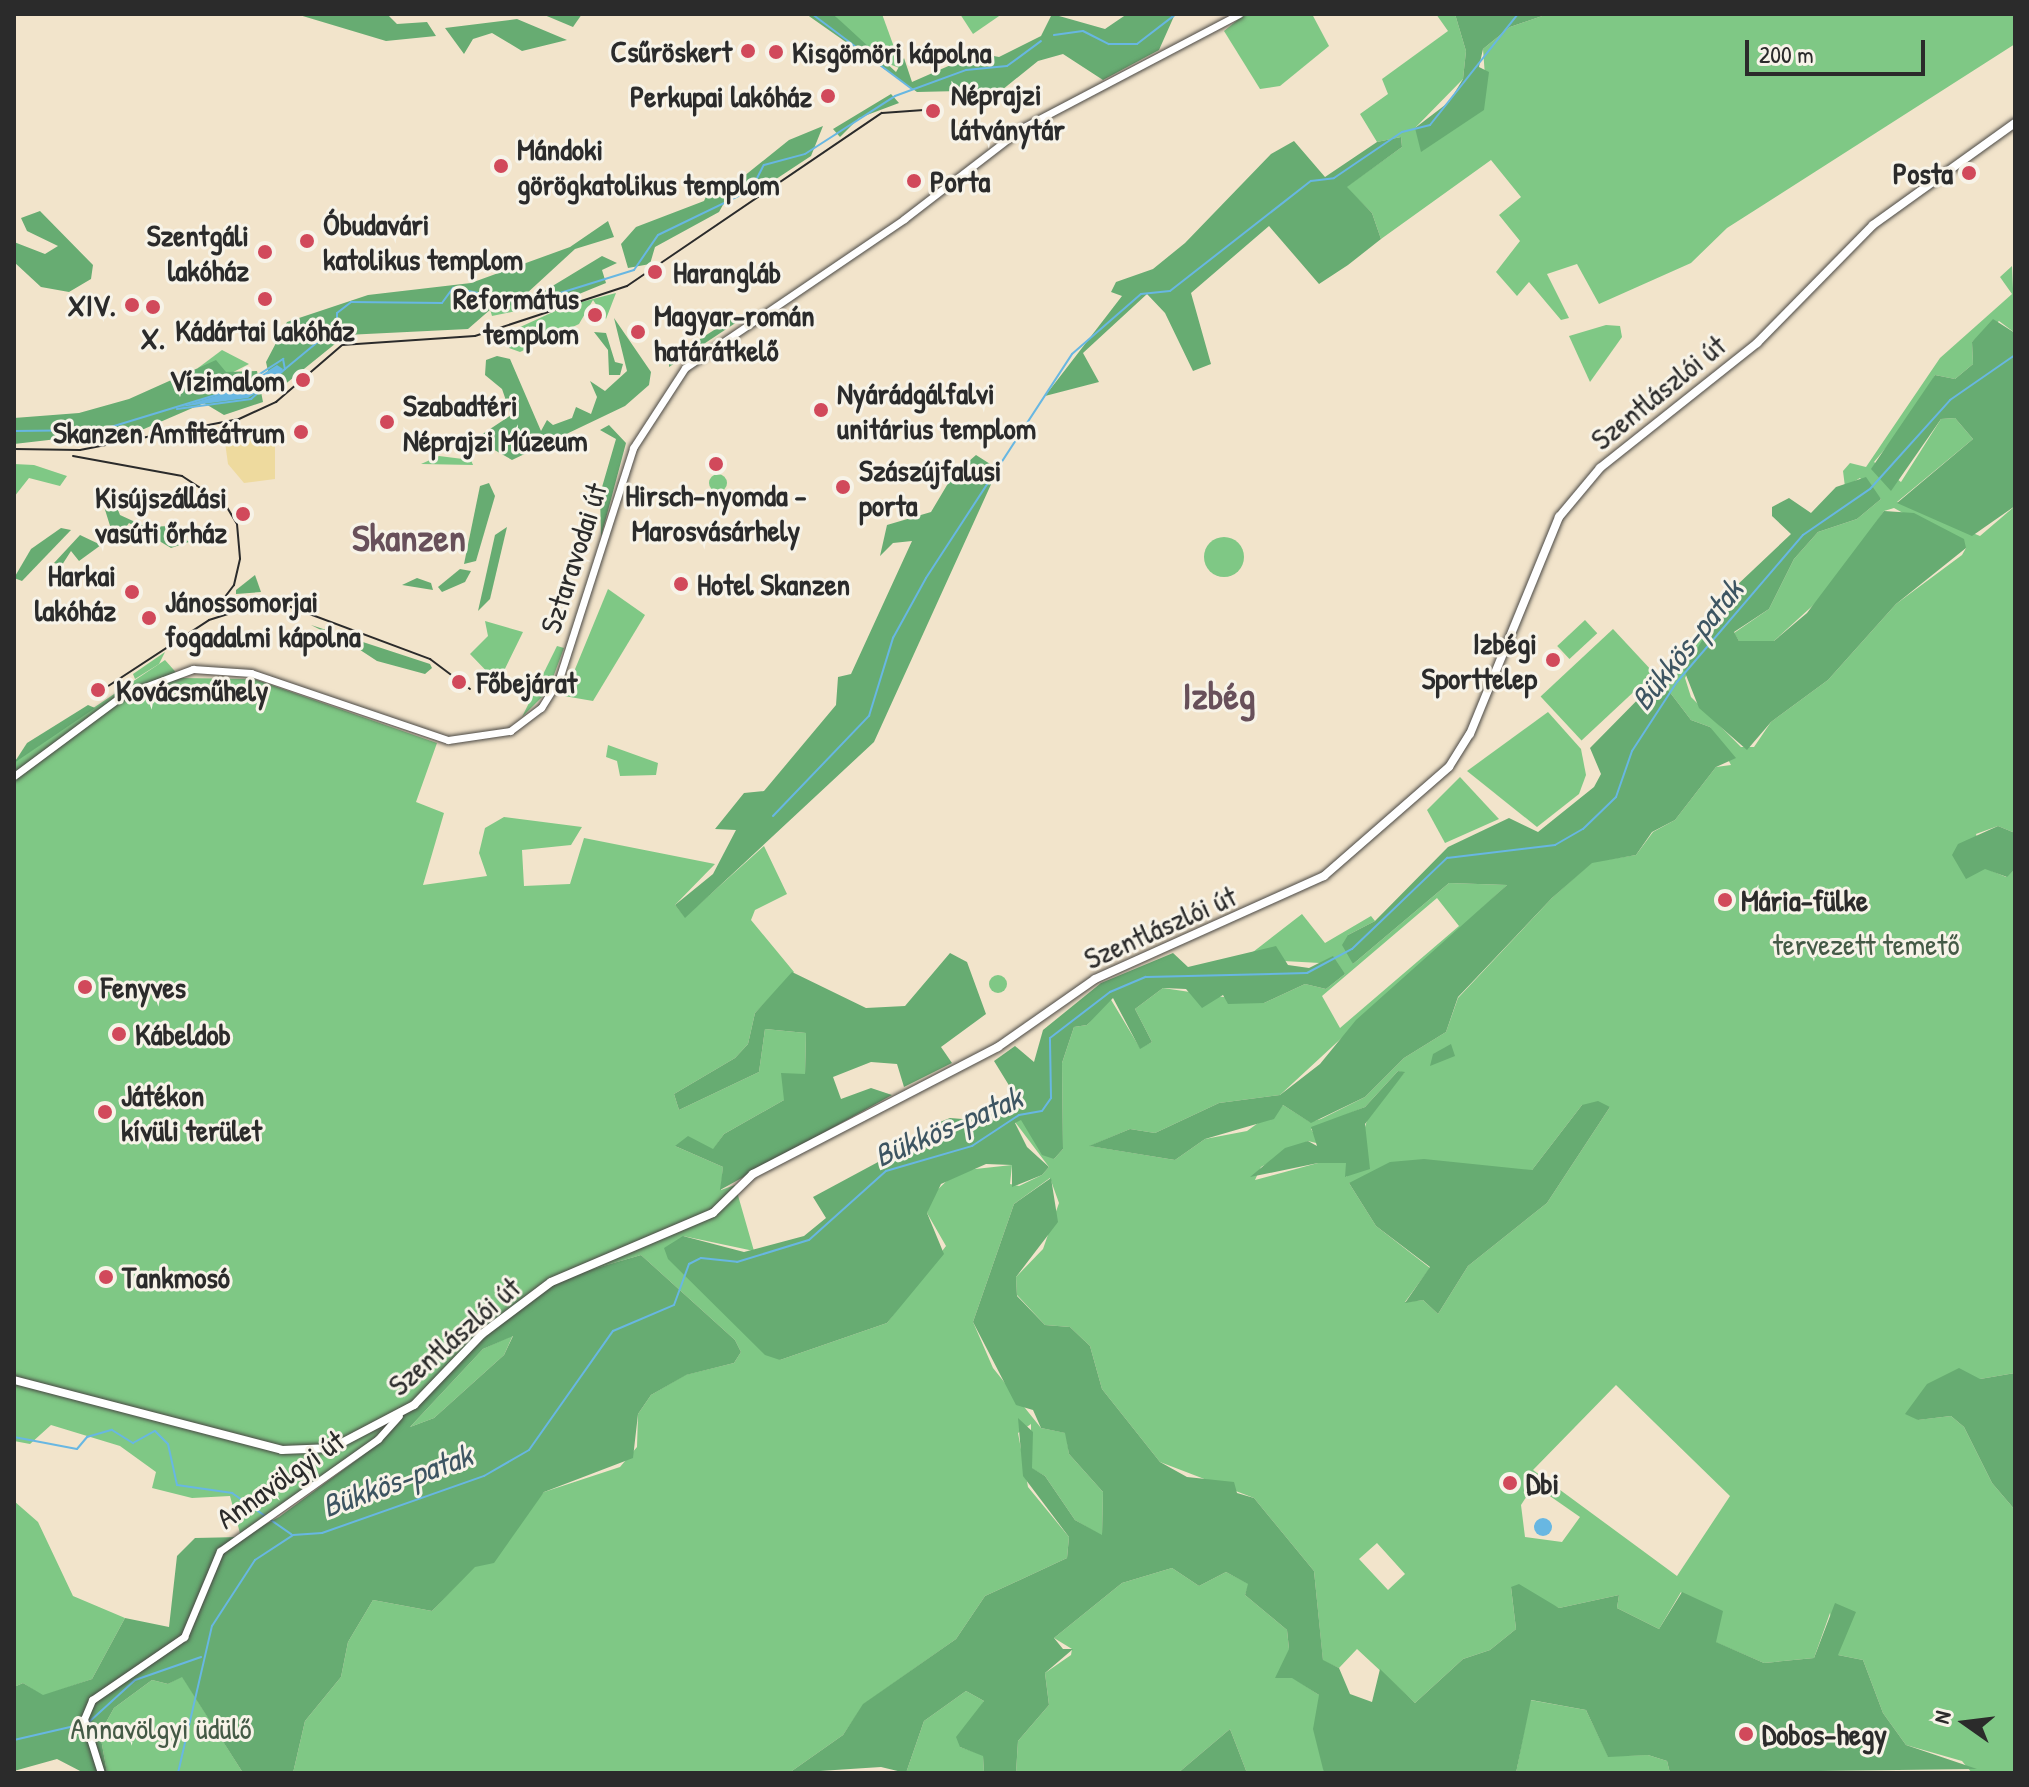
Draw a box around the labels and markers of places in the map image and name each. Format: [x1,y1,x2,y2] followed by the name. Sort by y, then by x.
[611,33,732,69] place label: Csűröskert
[792,34,991,70] place label: Kisgömöri kápolna
[739,42,757,60] marker: Csűröskert
[767,43,785,61] marker: Kisgömöri kápolna
[951,76,1065,146] place label: Néprajzi látványtár
[630,78,812,114] place label: Perkupai lakóház
[819,87,837,105] marker: Perkupai lakóház
[922,100,944,122] marker: Néprajzi látványtár
[517,131,780,202] place label: Mándoki görögkatolikus templom
[1893,155,1953,191] place label: Posta
[492,157,510,175] marker: Mándoki görögkatolikus templom
[930,163,990,199] place label: Porta
[1960,164,1978,182] marker: Posta
[905,172,923,190] marker: Porta
[323,206,523,276] place label: Óbudavári katolikus templom
[147,217,249,288] place label: Szentgáli lakóház
[298,232,316,250] marker: Óbudavári katolikus templom
[256,243,274,261] marker: Szentgáli lakóház
[673,254,781,290] place label: Harangláb
[644,261,666,283] marker: Harangláb
[453,280,579,350] place label: Református templom
[68,287,116,323] place label: XIV.
[256,290,274,308] marker: Kádártai lakóház
[123,296,141,314] marker: XIV.
[654,297,814,368] place label: Magyar-román határátkelő
[144,298,162,316] marker: X.
[586,306,604,324] marker: Református templom
[175,312,355,348] place label: Kádártai lakóház
[141,320,165,356] place label: X.
[629,323,647,341] marker: Magyar-román határátkelő
[169,362,285,398] place label: Vízimalom
[292,369,314,391] marker: Vízimalom
[837,375,1036,446] place label: Nyárádgálfalvi unitárius templom
[403,387,588,458] place label: Szabadtéri Néprajzi Múzeum
[812,401,830,419] marker: Nyárádgálfalvi unitárius templom
[378,413,396,431] marker: Szabadtéri Néprajzi Múzeum
[53,414,285,450] place label: Skanzen Amfiteátrum
[292,423,310,441] marker: Skanzen Amfiteátrum
[859,452,1002,522] place label: Szászújfalusi porta
[707,455,725,473] marker: Hirsch-nyomda - Marosvásárhely
[625,477,807,548] place label: Hirsch-nyomda - Marosvásárhely
[834,478,852,496] marker: Szászújfalusi porta
[95,479,227,550] place label: Kisújszállási vasúti őrház
[234,505,252,523] marker: Kisújszállási vasúti őrház
[35,557,116,628] place label: Harkai lakóház
[697,566,850,602] place label: Hotel Skanzen
[672,575,690,593] marker: Hotel Skanzen
[123,583,141,601] marker: Harkai lakóház
[165,583,361,654] place label: Jánossomorjai fogadalmi kápolna
[140,609,158,627] marker: Jánossomorjai fogadalmi kápolna
[1421,625,1537,696] place label: Izbégi Sporttelep
[1544,651,1562,669] marker: Izbégi Sporttelep
[477,664,577,700] place label: Főbejárat
[448,671,470,693] marker: Főbejárat
[116,672,268,708] place label: Kovácsműhely
[87,679,109,701] marker: Kovácsműhely
[1741,882,1868,918] place label: Mária-fülke
[1716,891,1734,909] marker: Mária-fülke
[101,969,186,1005] place label: Fenyves
[76,978,94,996] marker: Fenyves
[135,1016,231,1052] place label: Kábeldob
[110,1025,128,1043] marker: Kábeldob
[121,1077,262,1148] place label: Játékon kívüli terület
[96,1103,114,1121] marker: Játékon kívüli terület
[122,1259,230,1295] place label: Tankmosó
[97,1268,115,1286] marker: Tankmosó
[1526,1465,1559,1501] place label: Dbi
[1501,1474,1519,1492] marker: Dbi
[1762,1716,1887,1752] place label: Dobos-hegy
[1737,1725,1755,1743] marker: Dobos-hegy

